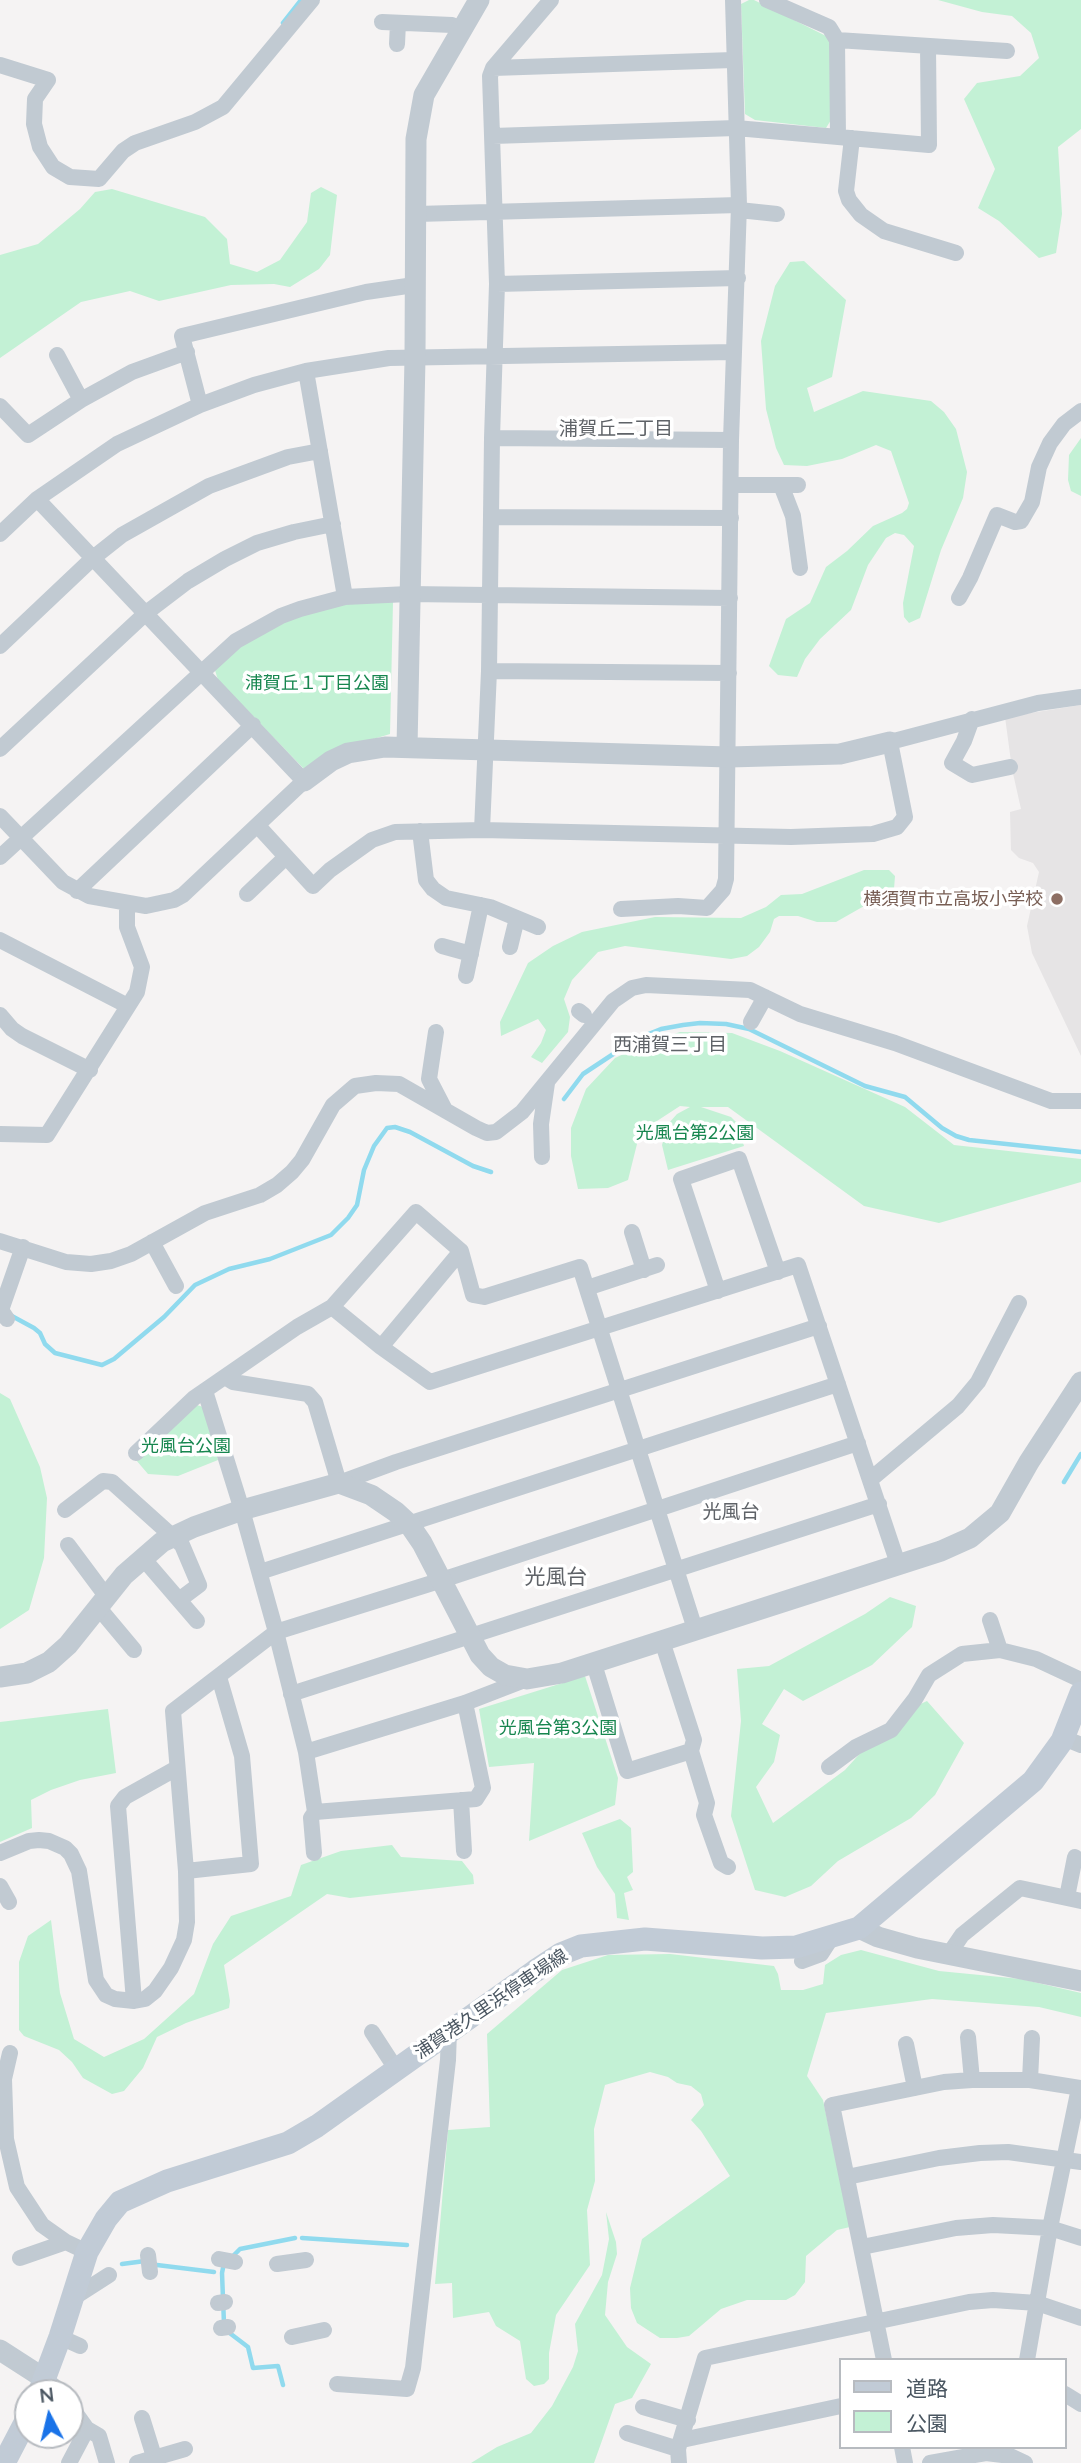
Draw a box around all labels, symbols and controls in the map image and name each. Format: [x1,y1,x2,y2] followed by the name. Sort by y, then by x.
[559,418,673,440] district label: 浦賀丘二丁目
[245,672,389,694] park label: 浦賀丘１丁目公園
[863,888,1043,910] place label: 横須賀市立高坂小学校
[1049,891,1065,907] marker: 横須賀市立高坂小学校
[613,1034,727,1056] district label: 西浦賀三丁目
[636,1122,754,1144] park label: 光風台第2公園
[141,1435,231,1457] park label: 光風台公園
[703,1501,759,1523] district label: 光風台
[525,1564,587,1590] district label: 光風台
[499,1717,617,1739] park label: 光風台第3公園
[410,1945,572,2063] street label: 浦賀港久里浜停車場線
[839,2358,1067,2449] legend
[906,2375,948,2400] text: 道路
[14,2379,84,2449] north arrow
[38,2382,55,2407] text: N
[906,2410,948,2435] text: 公園

